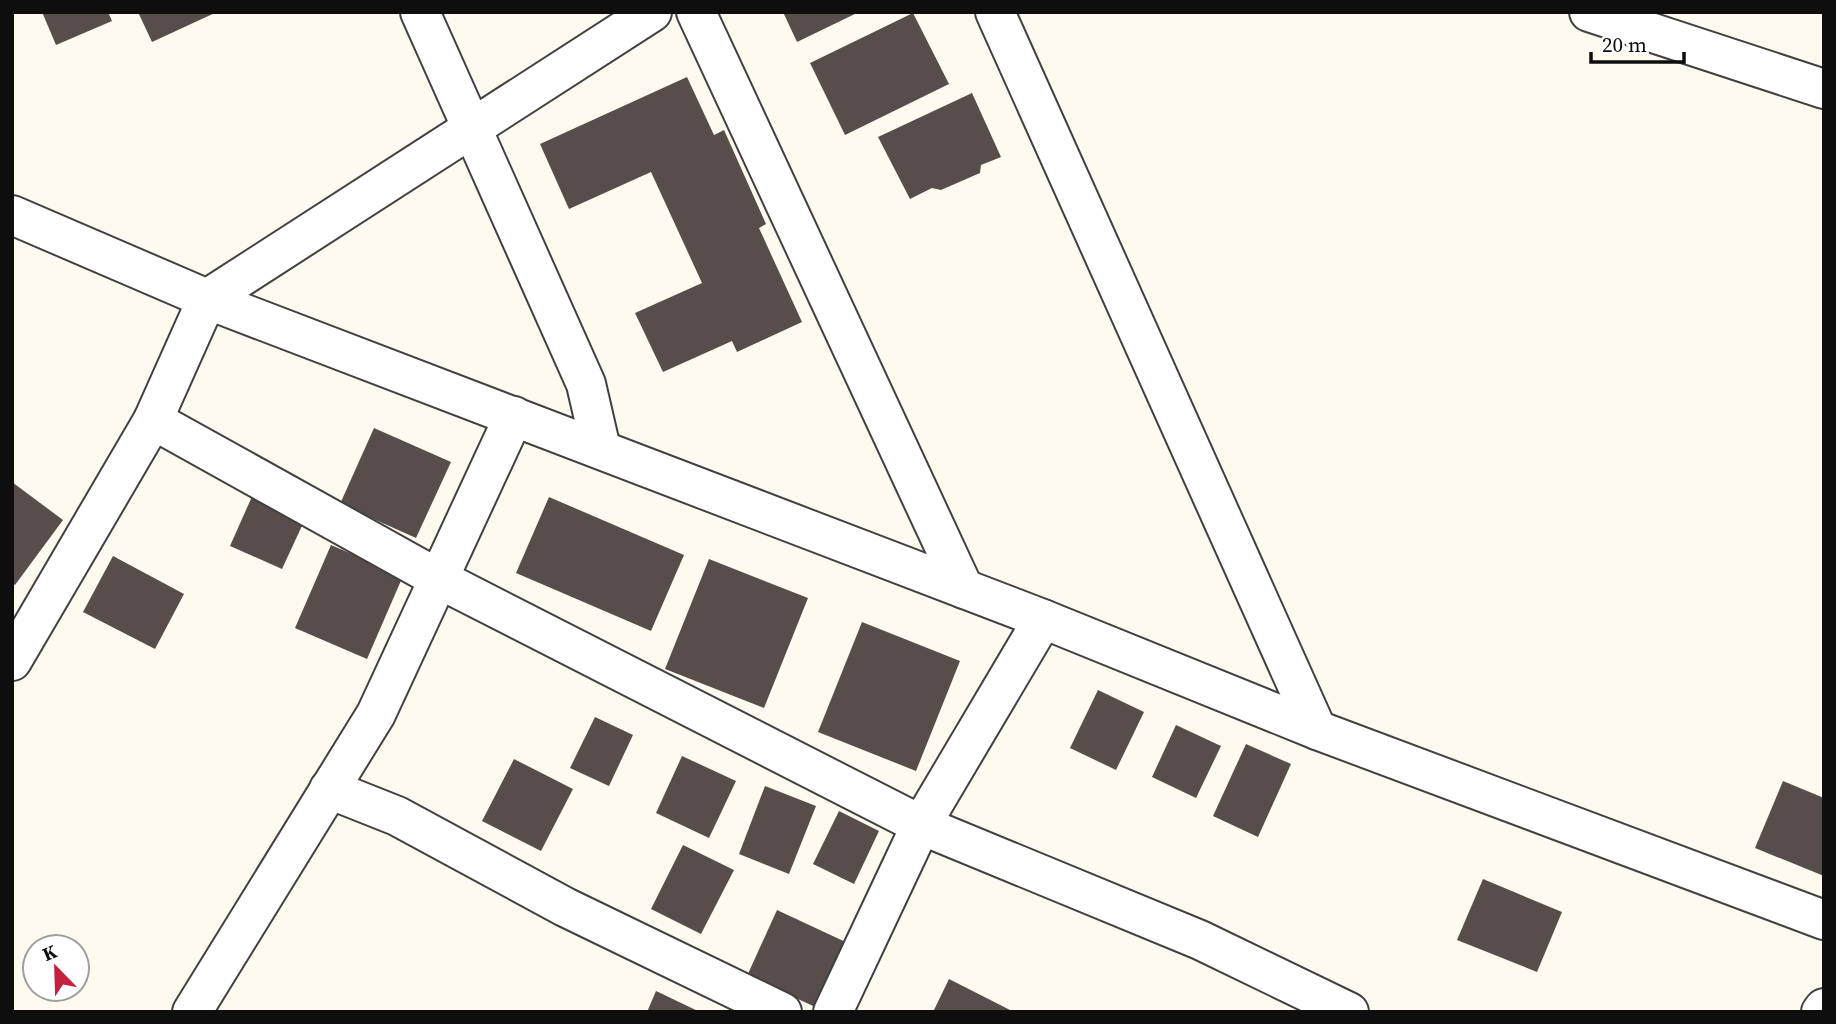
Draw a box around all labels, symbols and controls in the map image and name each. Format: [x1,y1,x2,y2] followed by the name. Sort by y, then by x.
[1591,21,1684,65] scale bar
[1602,30,1647,59] text: 20 m
[21,933,91,1003] north arrow
[38,938,61,967] text: K

